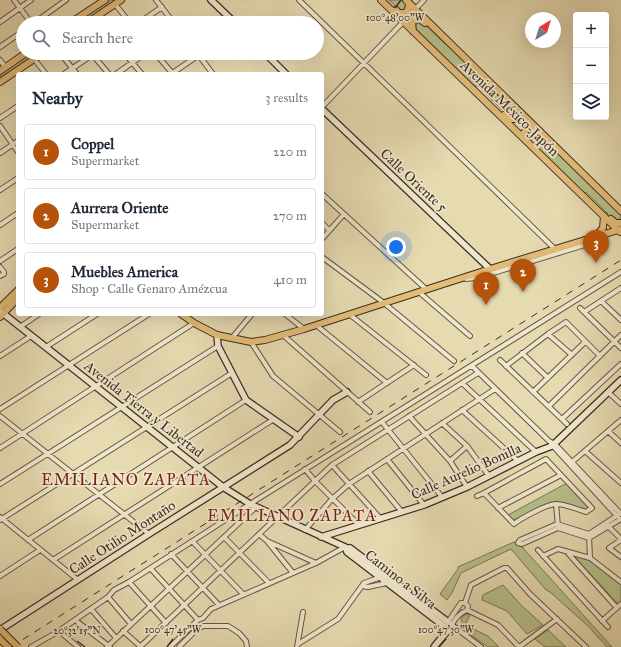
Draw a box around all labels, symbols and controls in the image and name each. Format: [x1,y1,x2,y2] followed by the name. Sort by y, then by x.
[366,12,425,24] text: 100°48'00"W
[525,12,561,48] north arrow
[573,12,609,120] map controls
[573,12,609,48] button: +
[16,16,324,60] search box
[30,27,52,49] icon: search
[62,29,133,47] text: Search here
[573,48,609,84] button: −
[455,56,563,161] street label: Avenida México-Japón
[573,84,609,120] button: layers
[32,88,83,109] text: Nearby
[265,90,308,106] text: 3 results
[71,135,114,153] text: Coppel
[43,144,49,160] text: 1
[273,144,307,160] text: 220 m
[377,145,451,216] street label: Calle Oriente 5
[71,153,139,169] text: Supermarket
[71,199,169,217] text: Aurrera Oriente
[43,208,49,224] text: 2
[273,208,307,224] text: 270 m
[71,217,139,233] text: Supermarket
[583,230,609,263] pin: 3
[386,237,406,257] your location
[510,259,536,292] pin: 2
[71,263,178,281] text: Muebles America
[43,272,49,288] text: 3
[273,272,307,288] text: 410 m
[473,272,499,305] pin: 1
[71,281,227,297] text: Shop · Calle Genaro Amézcua
[80,357,207,461] street label: Avenida Tierra y Libertad
[409,440,524,503] street label: Calle Aurelio Bonilla
[41,470,211,489] district label: EMILIANO ZAPATA
[66,497,179,578] street label: Calle Otilio Montaño
[207,506,377,525] district label: EMILIANO ZAPATA
[362,546,440,613] street label: Camino a Silva
[145,624,202,636] text: 100°47'45"W
[418,624,475,636] text: 100°47'30"W
[53,625,101,637] text: 20°32'15"N

